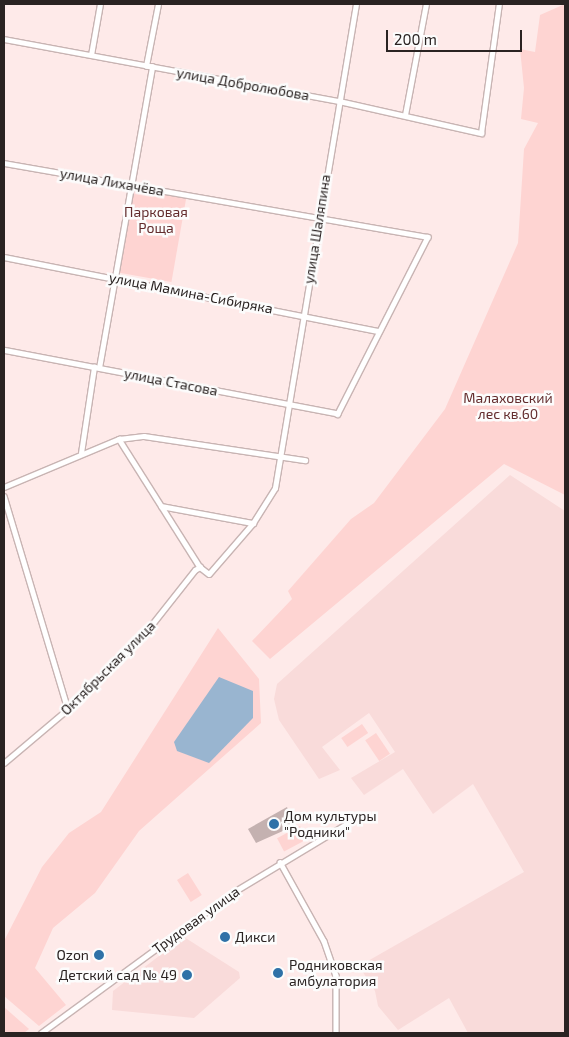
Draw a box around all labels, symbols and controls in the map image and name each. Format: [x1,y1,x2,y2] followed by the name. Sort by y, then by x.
[389,20,525,52] scale bar
[394,30,437,48] text: 200 m
[175,64,311,104] street label: улица Добролюбова
[59,165,165,199] street label: улица Лихачёва
[300,173,334,285] street label: улица Шаляпина
[124,204,188,236] park label: Парковая Роща
[108,269,274,317] street label: улица Мамина-Сибиряка
[123,365,219,399] street label: улица Стасова
[463,390,553,422] park label: Малаховский лес кв.60
[57,617,159,719] street label: Октябрьская улица
[284,808,377,840] place label: Дом культуры "Родники"
[268,818,280,830] marker: Дом культуры "Родники"
[149,883,243,957] street label: Трудовая улица
[235,929,275,945] place label: Дикси
[219,931,231,943] marker: Дикси
[56,947,89,963] place label: Ozon
[93,949,105,961] marker: Ozon
[289,957,382,990] place label: Родниковская амбулатория
[271,966,285,980] marker: Родниковская амбулатория
[59,967,177,983] place label: Детский сад № 49
[181,969,193,981] marker: Детский сад № 49

